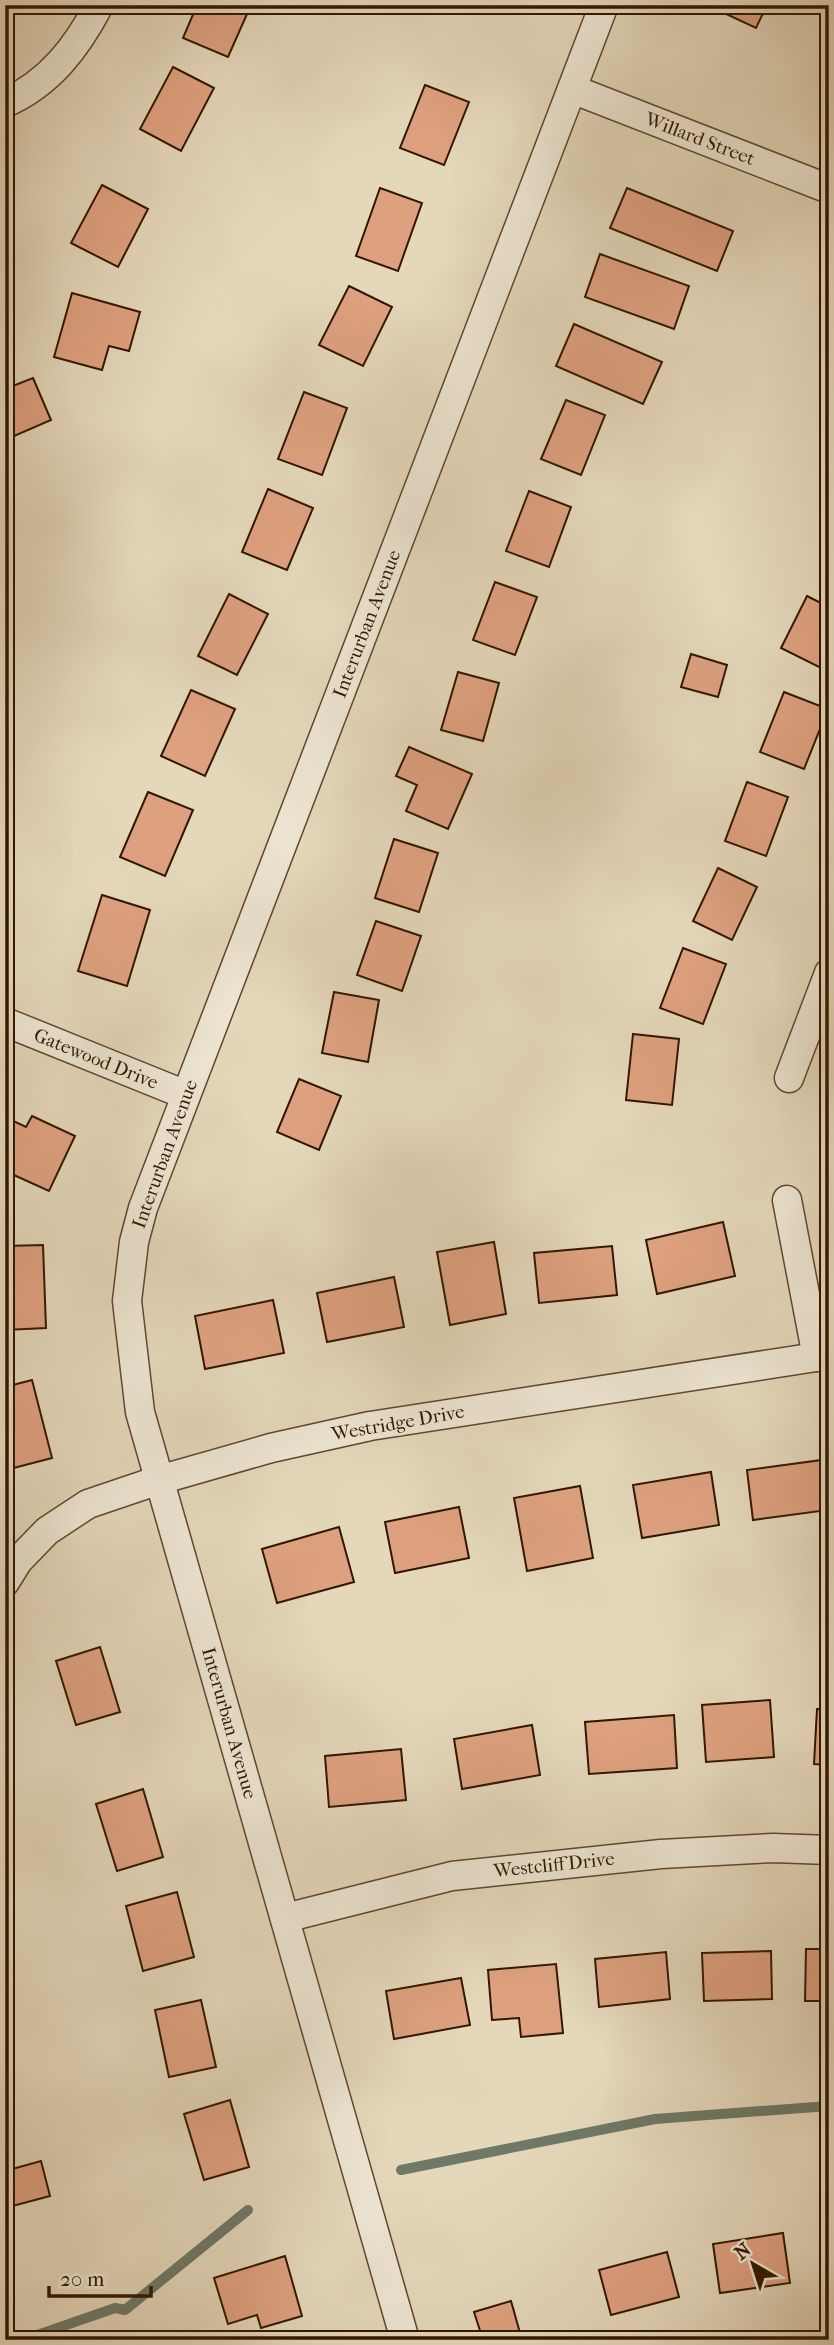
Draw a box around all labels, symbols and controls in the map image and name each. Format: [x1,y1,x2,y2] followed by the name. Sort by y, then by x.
[641,108,758,170] street label: Willard Street
[329,547,405,701] street label: Interurban Avenue
[31,1024,161,1094] street label: Gatewood Drive
[128,1077,202,1231] street label: Interurban Avenue
[329,1400,466,1446] street label: Westridge Drive
[197,1645,261,1801] street label: Interurban Avenue
[491,1848,616,1882] street label: Westcliff Drive
[718,2230,788,2300] north arrow
[730,2238,756,2265] text: N
[49,2254,150,2298] scale bar
[60,2267,105,2291] text: 20 m

